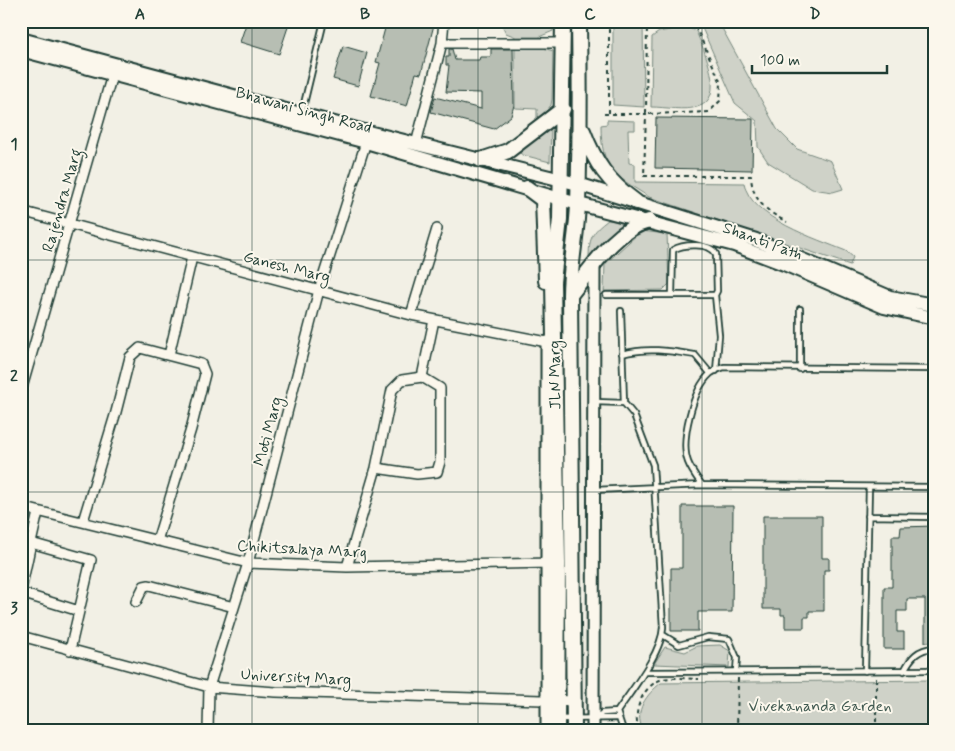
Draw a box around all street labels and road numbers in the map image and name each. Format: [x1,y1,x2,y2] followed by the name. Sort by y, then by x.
[233,82,374,139] street label: Bhawani Singh Road
[38,146,88,255] street label: Rajendra Marg
[720,217,805,266] street label: Shanti Path
[241,247,332,289] street label: Ganesh Marg
[544,340,568,410] street label: JLN Marg
[249,394,289,469] street label: Moti Marg
[236,536,368,563] street label: Chikitsalaya Marg
[240,664,352,692] street label: University Marg

